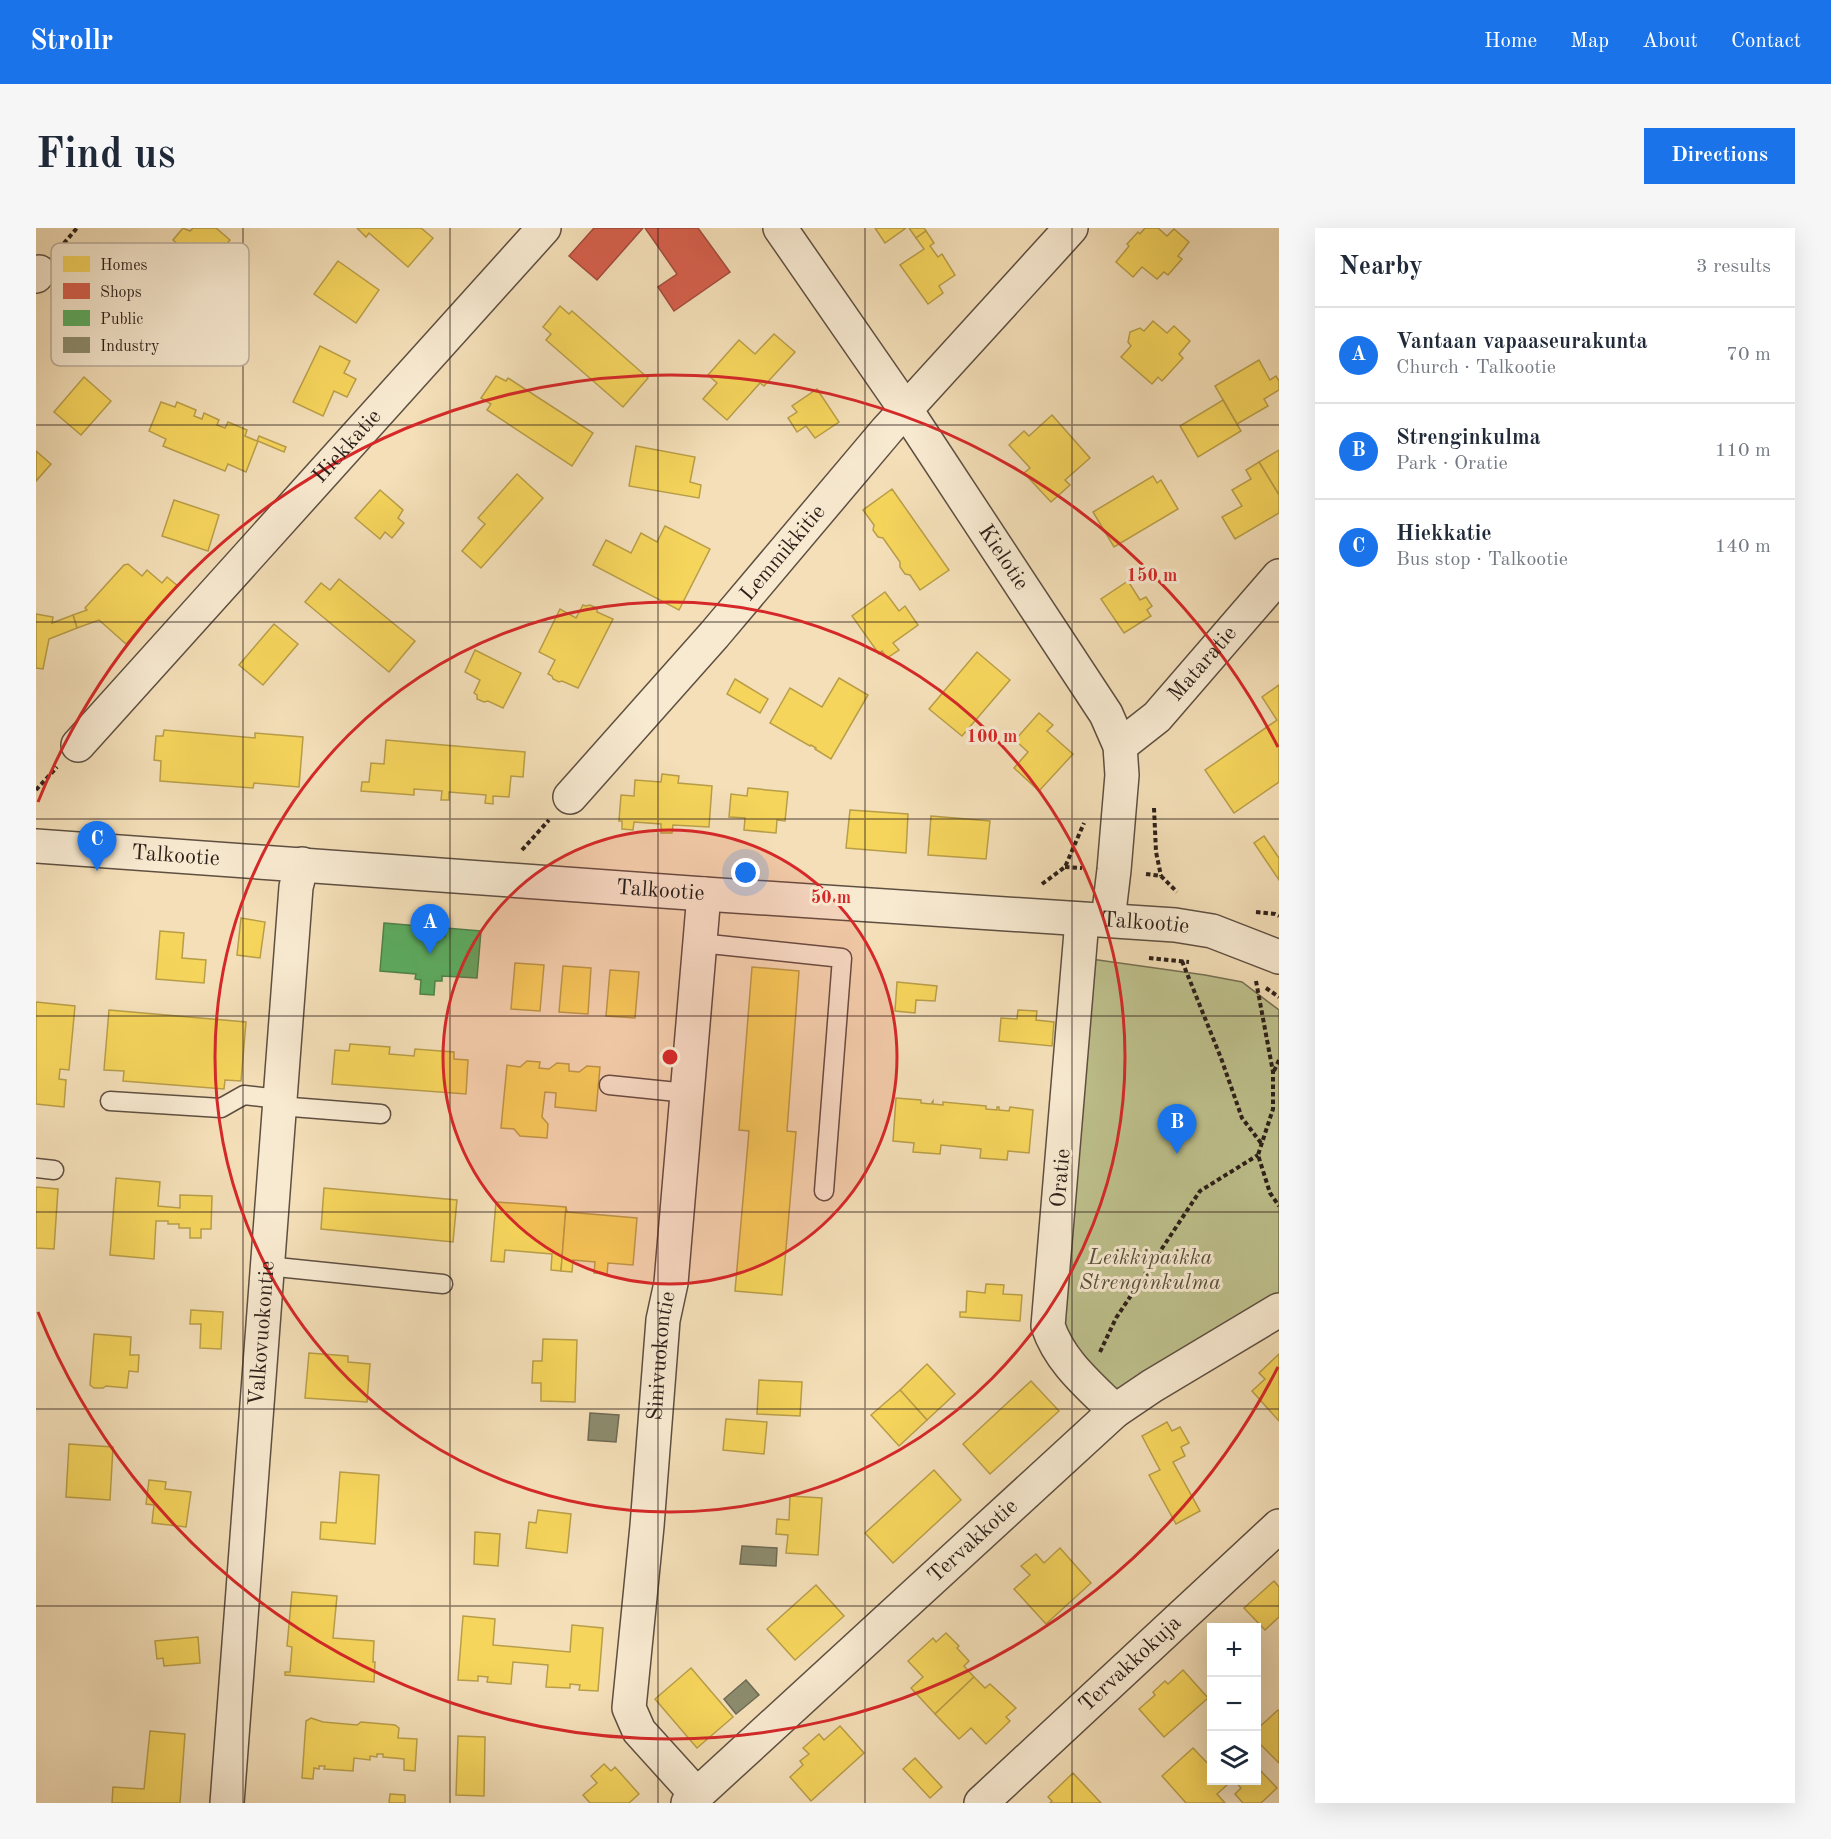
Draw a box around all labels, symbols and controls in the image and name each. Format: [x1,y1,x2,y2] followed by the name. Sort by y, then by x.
[30,28,113,56] text: Strollr
[1484,31,1537,52] text: Home
[1570,31,1609,52] text: Map
[1642,31,1698,52] text: About
[1731,31,1801,52] text: Contact
[1644,128,1795,184] button: Directions
[36,135,175,177] text: Find us
[51,243,249,366] legend
[1339,254,1423,280] text: Nearby
[1696,257,1771,277] text: 3 results
[100,258,148,274] text: Homes
[100,285,142,301] text: Shops
[100,312,143,328] text: Public
[1396,331,1648,353] text: Vantaan vapaaseurakunta
[100,339,160,355] text: Industry
[1351,345,1366,365] text: A
[1726,345,1771,365] text: 70 m
[1396,358,1556,378] text: Church · Talkootie
[309,405,386,488] street label: Hiekkatie
[1396,427,1541,449] text: Strenginkulma
[1351,441,1366,461] text: B
[1715,441,1771,461] text: 110 m
[1396,454,1508,474] text: Park · Oratie
[737,501,830,605] street label: Lemmikkitie
[974,521,1032,594] street label: Kielotie
[1396,523,1492,545] text: Hiekkatie
[1352,537,1365,557] text: C
[1715,537,1771,557] text: 140 m
[1396,550,1568,570] text: Bus stop · Talkootie
[1127,567,1177,585] text: 150 m
[1165,622,1241,706] street label: Mataratie
[967,728,1017,746] text: 100 m
[78,822,116,871] pin: C
[131,842,221,870] street label: Talkootie
[731,858,760,887] your location
[615,877,705,905] street label: Talkootie
[811,889,851,907] text: 50 m
[410,904,450,954] pin: A
[1100,909,1191,938] street label: Talkootie
[660,1047,680,1067] centre of rings
[1158,1104,1196,1154] pin: B
[1047,1148,1075,1208] street label: Oratie
[1079,1247,1221,1294] park label: Leikkipaikka Strenginkulma
[246,1260,279,1407] street label: Valkovuokontie
[644,1289,680,1421] street label: Sinivuokontie
[924,1495,1022,1588] street label: Tervakkotie
[1075,1612,1186,1716] street label: Tervakkokuja
[1207,1623,1261,1785] map controls
[1207,1623,1261,1677] button: +
[1207,1677,1261,1731] button: −
[1207,1731,1261,1785] button: layers

